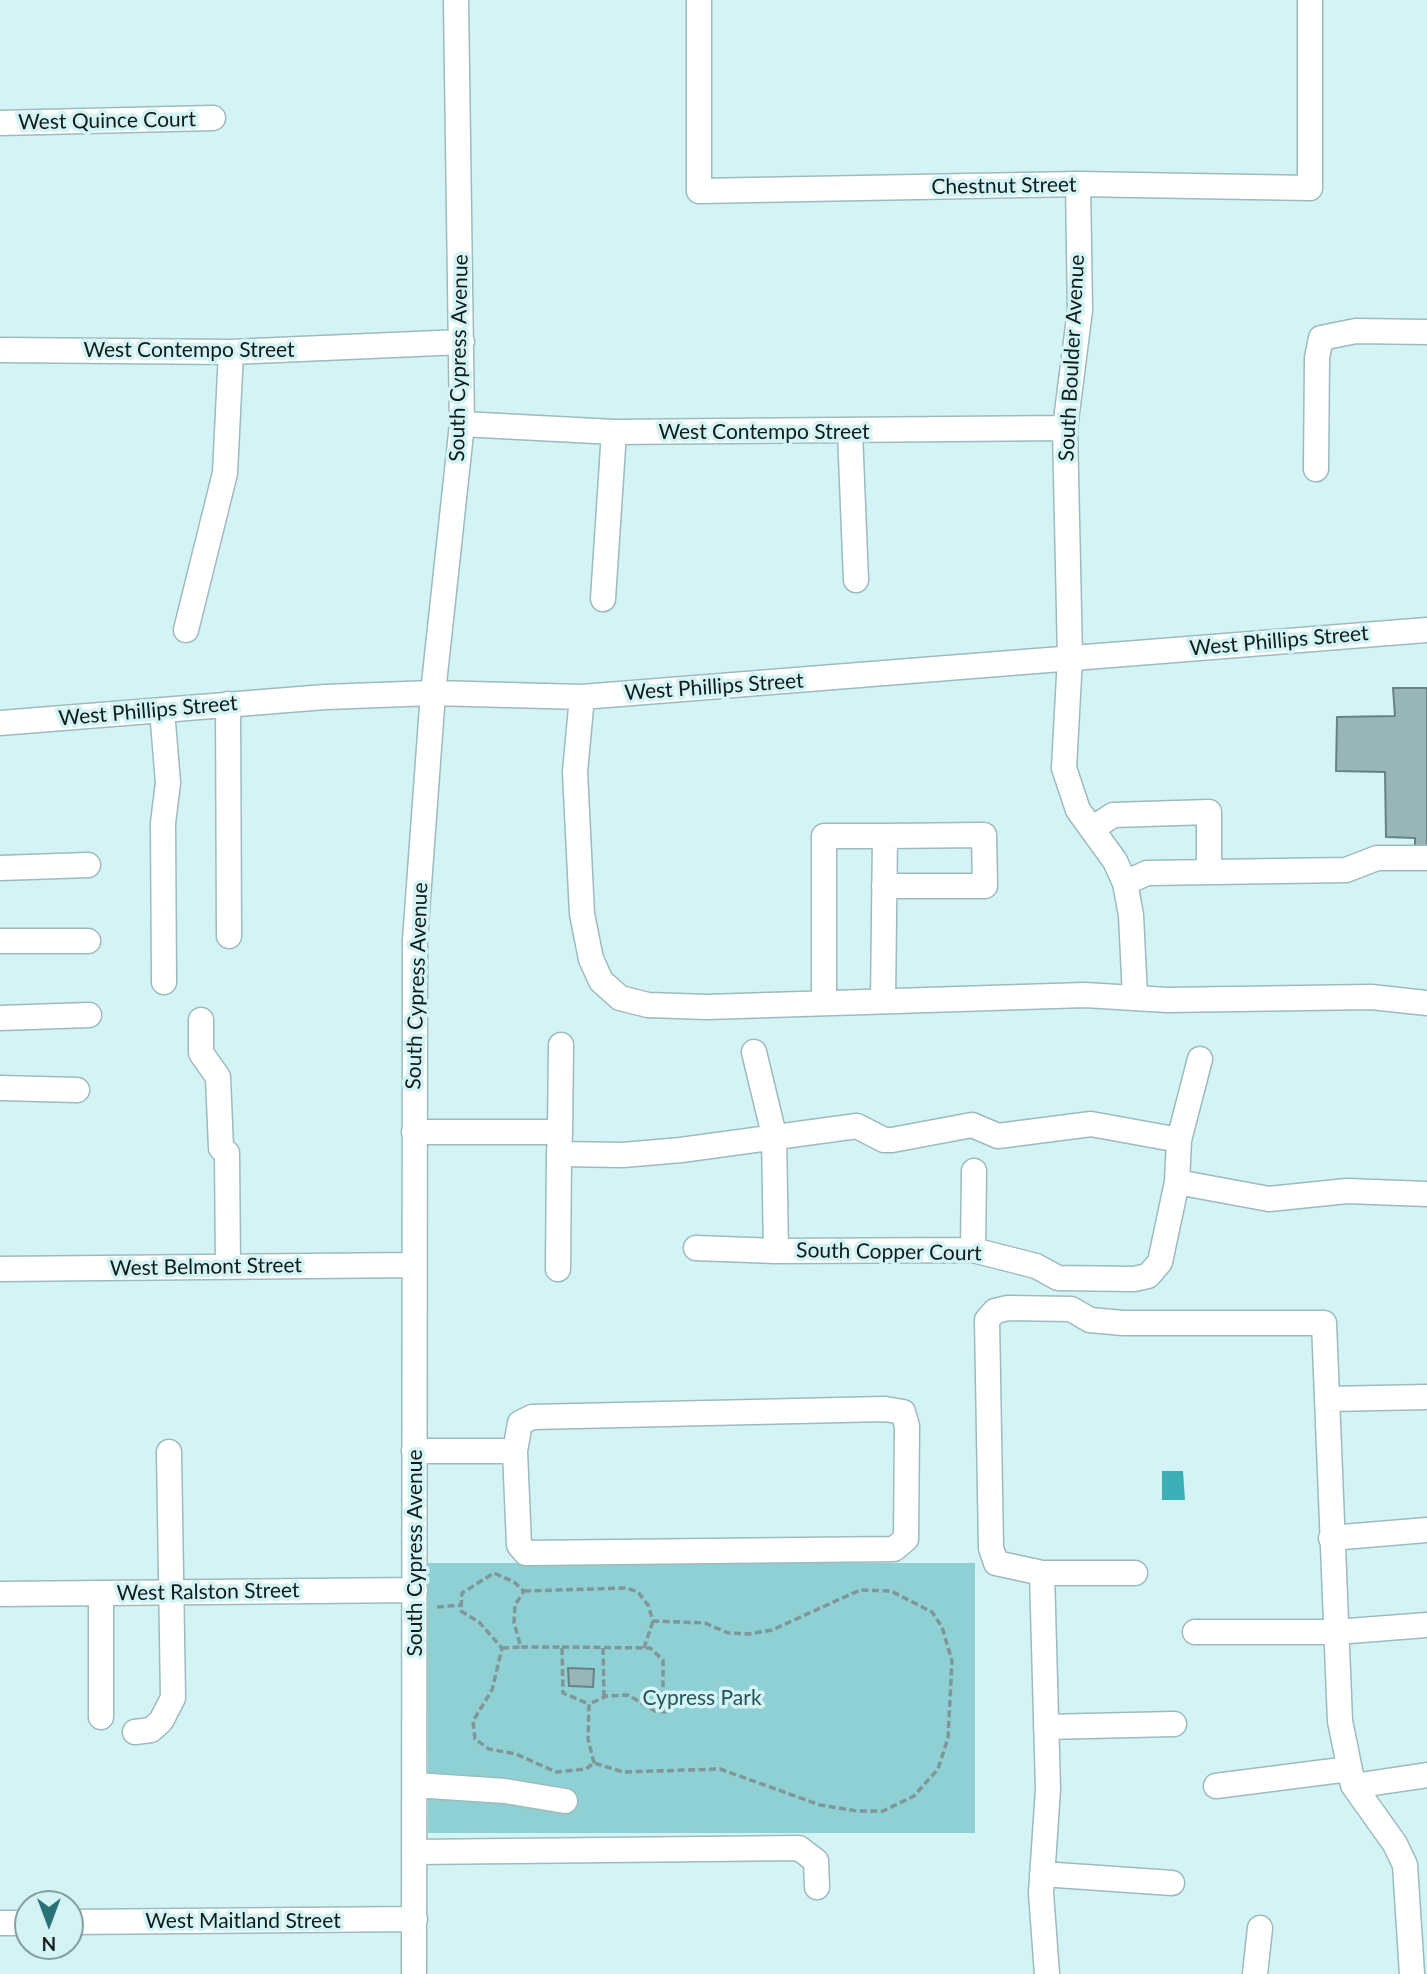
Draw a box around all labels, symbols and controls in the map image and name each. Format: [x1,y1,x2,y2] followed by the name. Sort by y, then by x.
[18,107,196,135] street label: West Quince Court
[931,172,1077,200] street label: Chestnut Street
[445,254,473,462] street label: South Cypress Avenue
[1054,254,1090,462] street label: South Boulder Avenue
[83,337,295,363] street label: West Contempo Street
[658,419,870,445] street label: West Contempo Street
[1189,621,1369,661] street label: West Phillips Street
[624,668,804,706] street label: West Phillips Street
[58,691,238,731] street label: West Phillips Street
[401,882,433,1090] street label: South Cypress Avenue
[796,1238,982,1266] street label: South Copper Court
[110,1253,302,1281] street label: West Belmont Street
[402,1449,428,1657] street label: South Cypress Avenue
[116,1578,300,1606] street label: West Ralston Street
[642,1685,762,1711] park label: Cypress Park
[14,1890,84,1960] north arrow
[145,1908,341,1934] street label: West Maitland Street
[42,1933,56,1956] text: N

